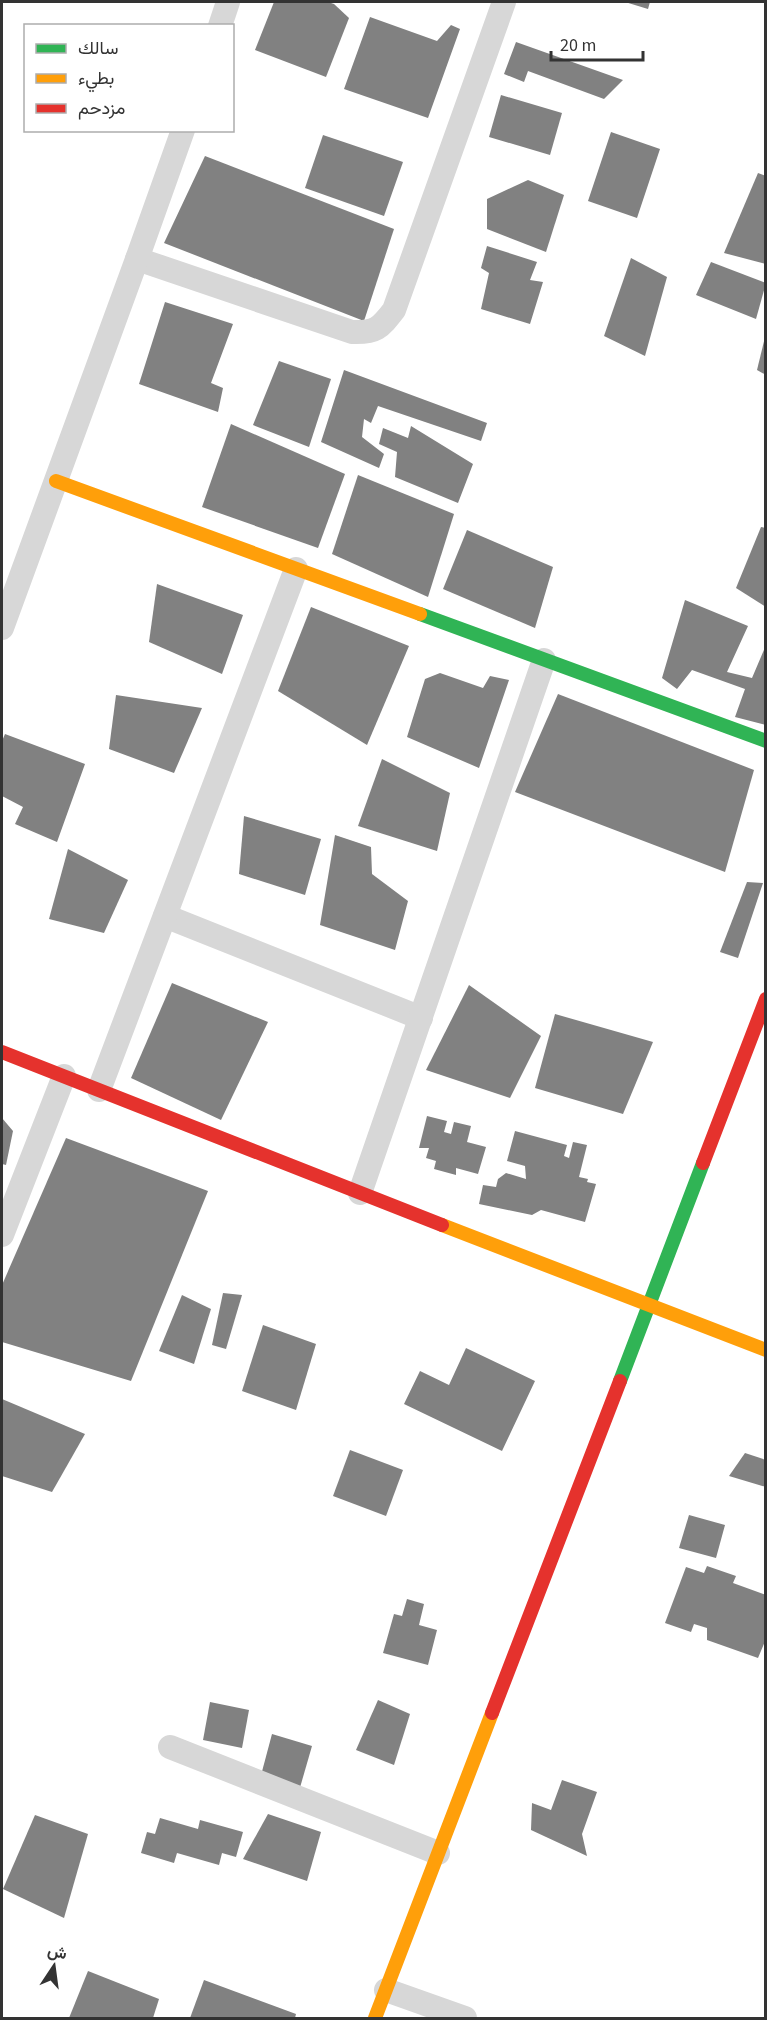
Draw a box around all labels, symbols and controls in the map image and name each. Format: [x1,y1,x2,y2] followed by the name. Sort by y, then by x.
[24,24,234,132] legend
[551,24,642,62] scale bar
[560,33,596,58] text: 20 m
[78,36,118,61] text: سالك
[78,66,114,93] text: بطيء
[78,96,125,121] text: مزدحم
[24,1936,84,1996] north arrow
[45,1939,69,1965] text: ش

